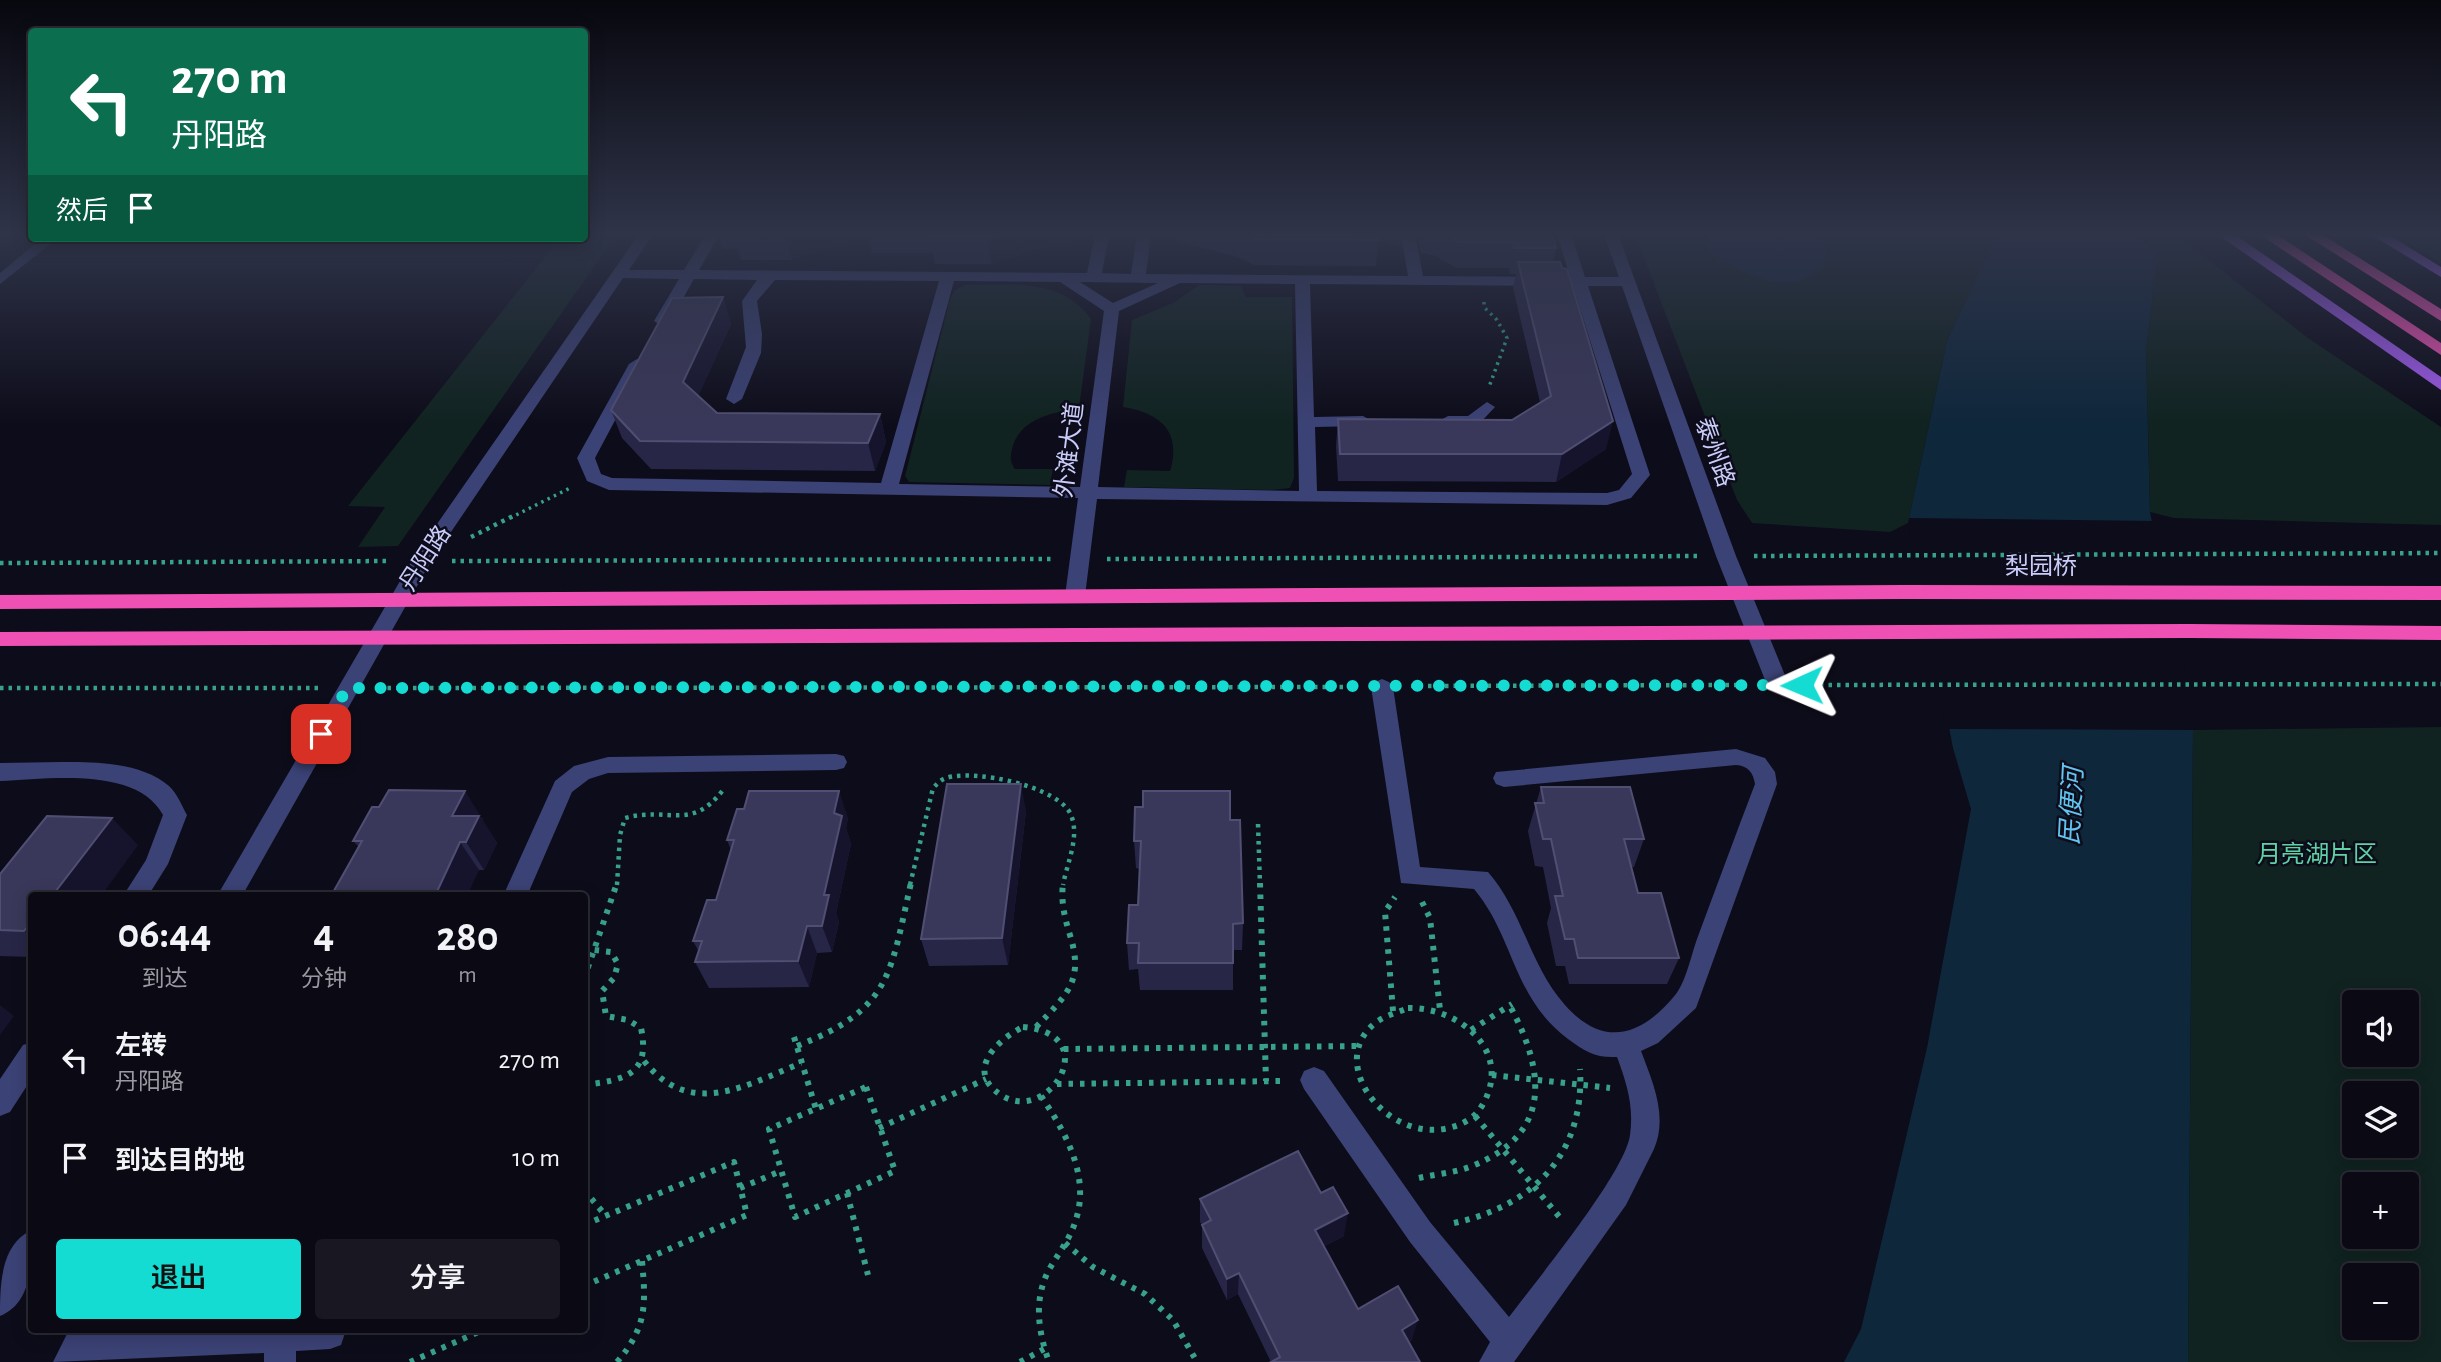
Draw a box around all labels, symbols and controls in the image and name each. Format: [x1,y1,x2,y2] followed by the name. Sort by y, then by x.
[171,54,288,103] text: 270 m
[56,56,147,147] icon: left
[171,120,267,152] text: 丹阳路
[122,189,160,227] icon: arrive
[56,198,108,224] text: 然后
[1050,401,1088,499] street label: 外滩大道
[1690,414,1740,490] street label: 泰州路
[394,521,456,595] street label: 丹阳路
[2005,553,2077,579] street label: 梨园桥
[1765,648,1839,722] position arrow
[291,704,351,764] pin
[302,715,340,753] icon: arrive
[2056,761,2087,846] water label: 民便河
[2257,841,2377,867] park label: 月亮湖片区
[117,913,211,955] text: 06:44
[313,913,334,955] text: 4
[436,916,499,958] text: 280
[458,964,477,987] text: m
[141,968,187,991] text: 到达
[301,968,347,991] text: 分钟
[2342,990,2419,1340] map controls
[2342,990,2419,1067] button: sound
[115,1033,167,1059] text: 左转
[56,1041,94,1079] icon: left
[499,1047,560,1073] text: 270 m
[115,1071,184,1094] text: 丹阳路
[2342,1081,2419,1158] button: layers
[56,1139,94,1177] icon: arrive
[512,1145,560,1171] text: 10 m
[115,1148,245,1174] text: 到达目的地
[2342,1172,2419,1249] button: +
[56,1239,301,1319] button: 退出
[315,1239,560,1319] button: 分享
[2342,1263,2419,1340] button: −

